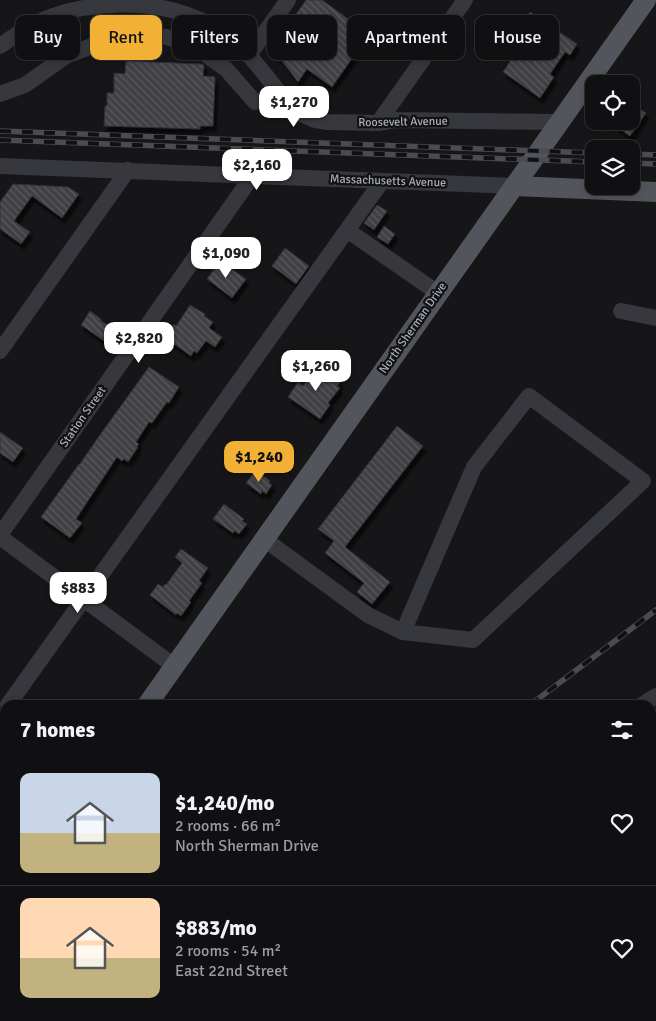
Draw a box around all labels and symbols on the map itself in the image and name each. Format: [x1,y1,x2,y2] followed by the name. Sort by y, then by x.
[253,86,335,128] pin: $1,270
[358,114,448,130] street label: Roosevelt Avenue
[216,148,298,191] pin: $2,160
[330,171,446,191] street label: Massachusetts Avenue
[185,236,267,279] pin: $1,090
[376,280,450,376] street label: North Sherman Drive
[98,322,180,364] pin: $2,820
[275,350,357,392] pin: $1,260
[56,384,110,450] street label: Station Street
[218,440,300,483] pin: $1,240
[48,572,108,614] pin: $883

